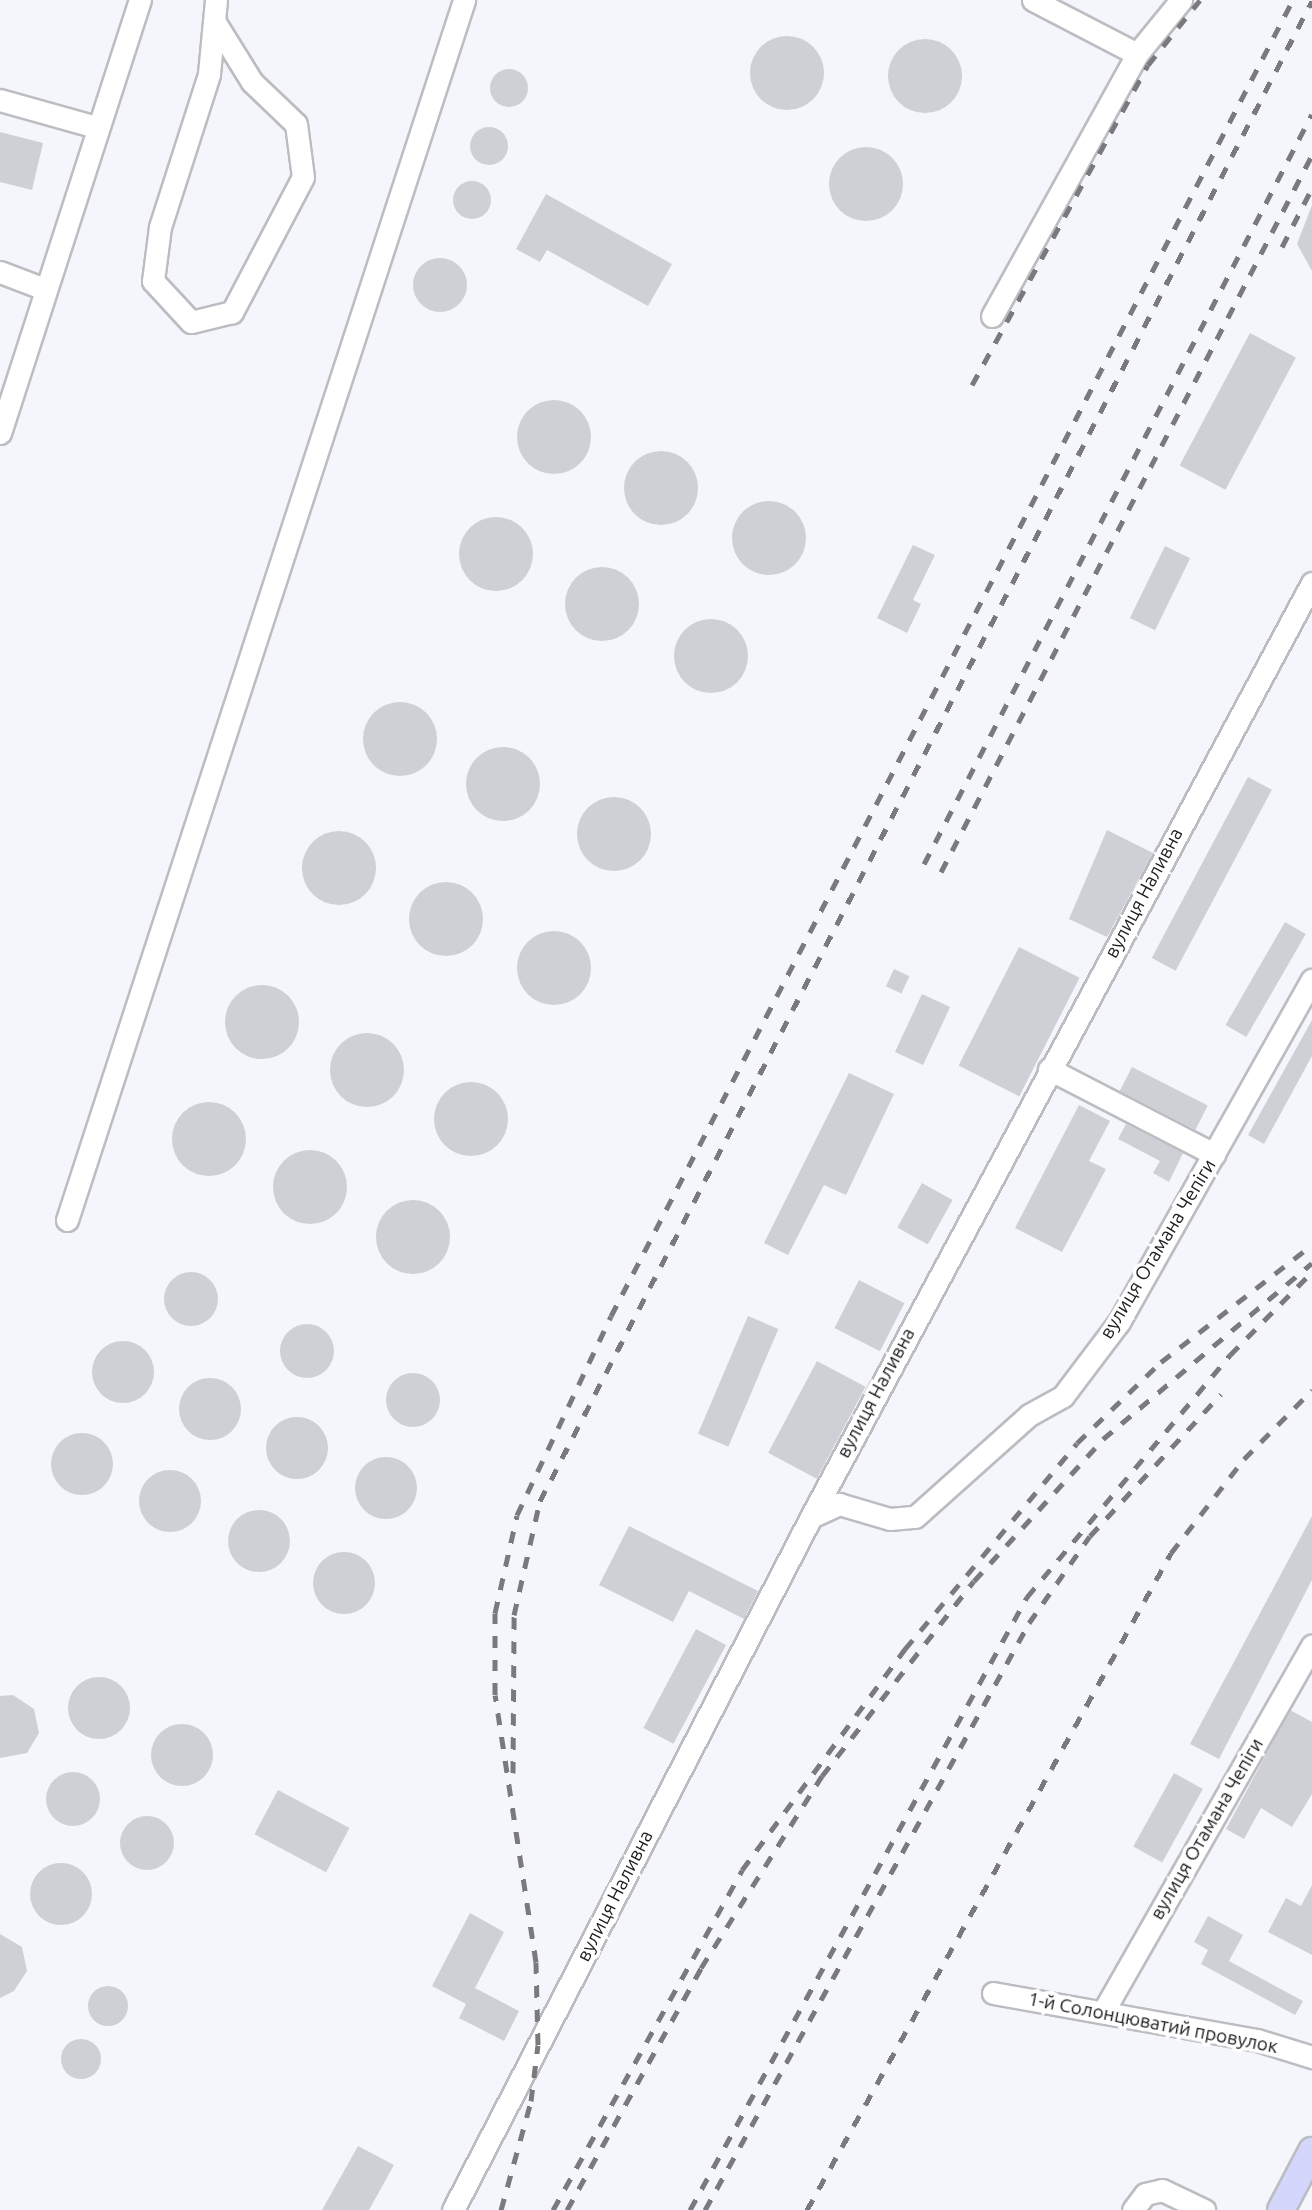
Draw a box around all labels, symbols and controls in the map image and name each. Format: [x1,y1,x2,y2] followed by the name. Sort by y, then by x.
[1100,824,1188,962] street label: вулиця Наливна
[1095,1155,1221,1343] street label: вулиця Отамана Чепіги
[832,1324,920,1462] street label: вулиця Наливна
[1146,1734,1268,1924] street label: вулиця Отамана Чепіги
[572,1827,658,1965] street label: вулиця Наливна
[1026,1988,1280,2058] street label: 1-й Солонцюватий провулок

